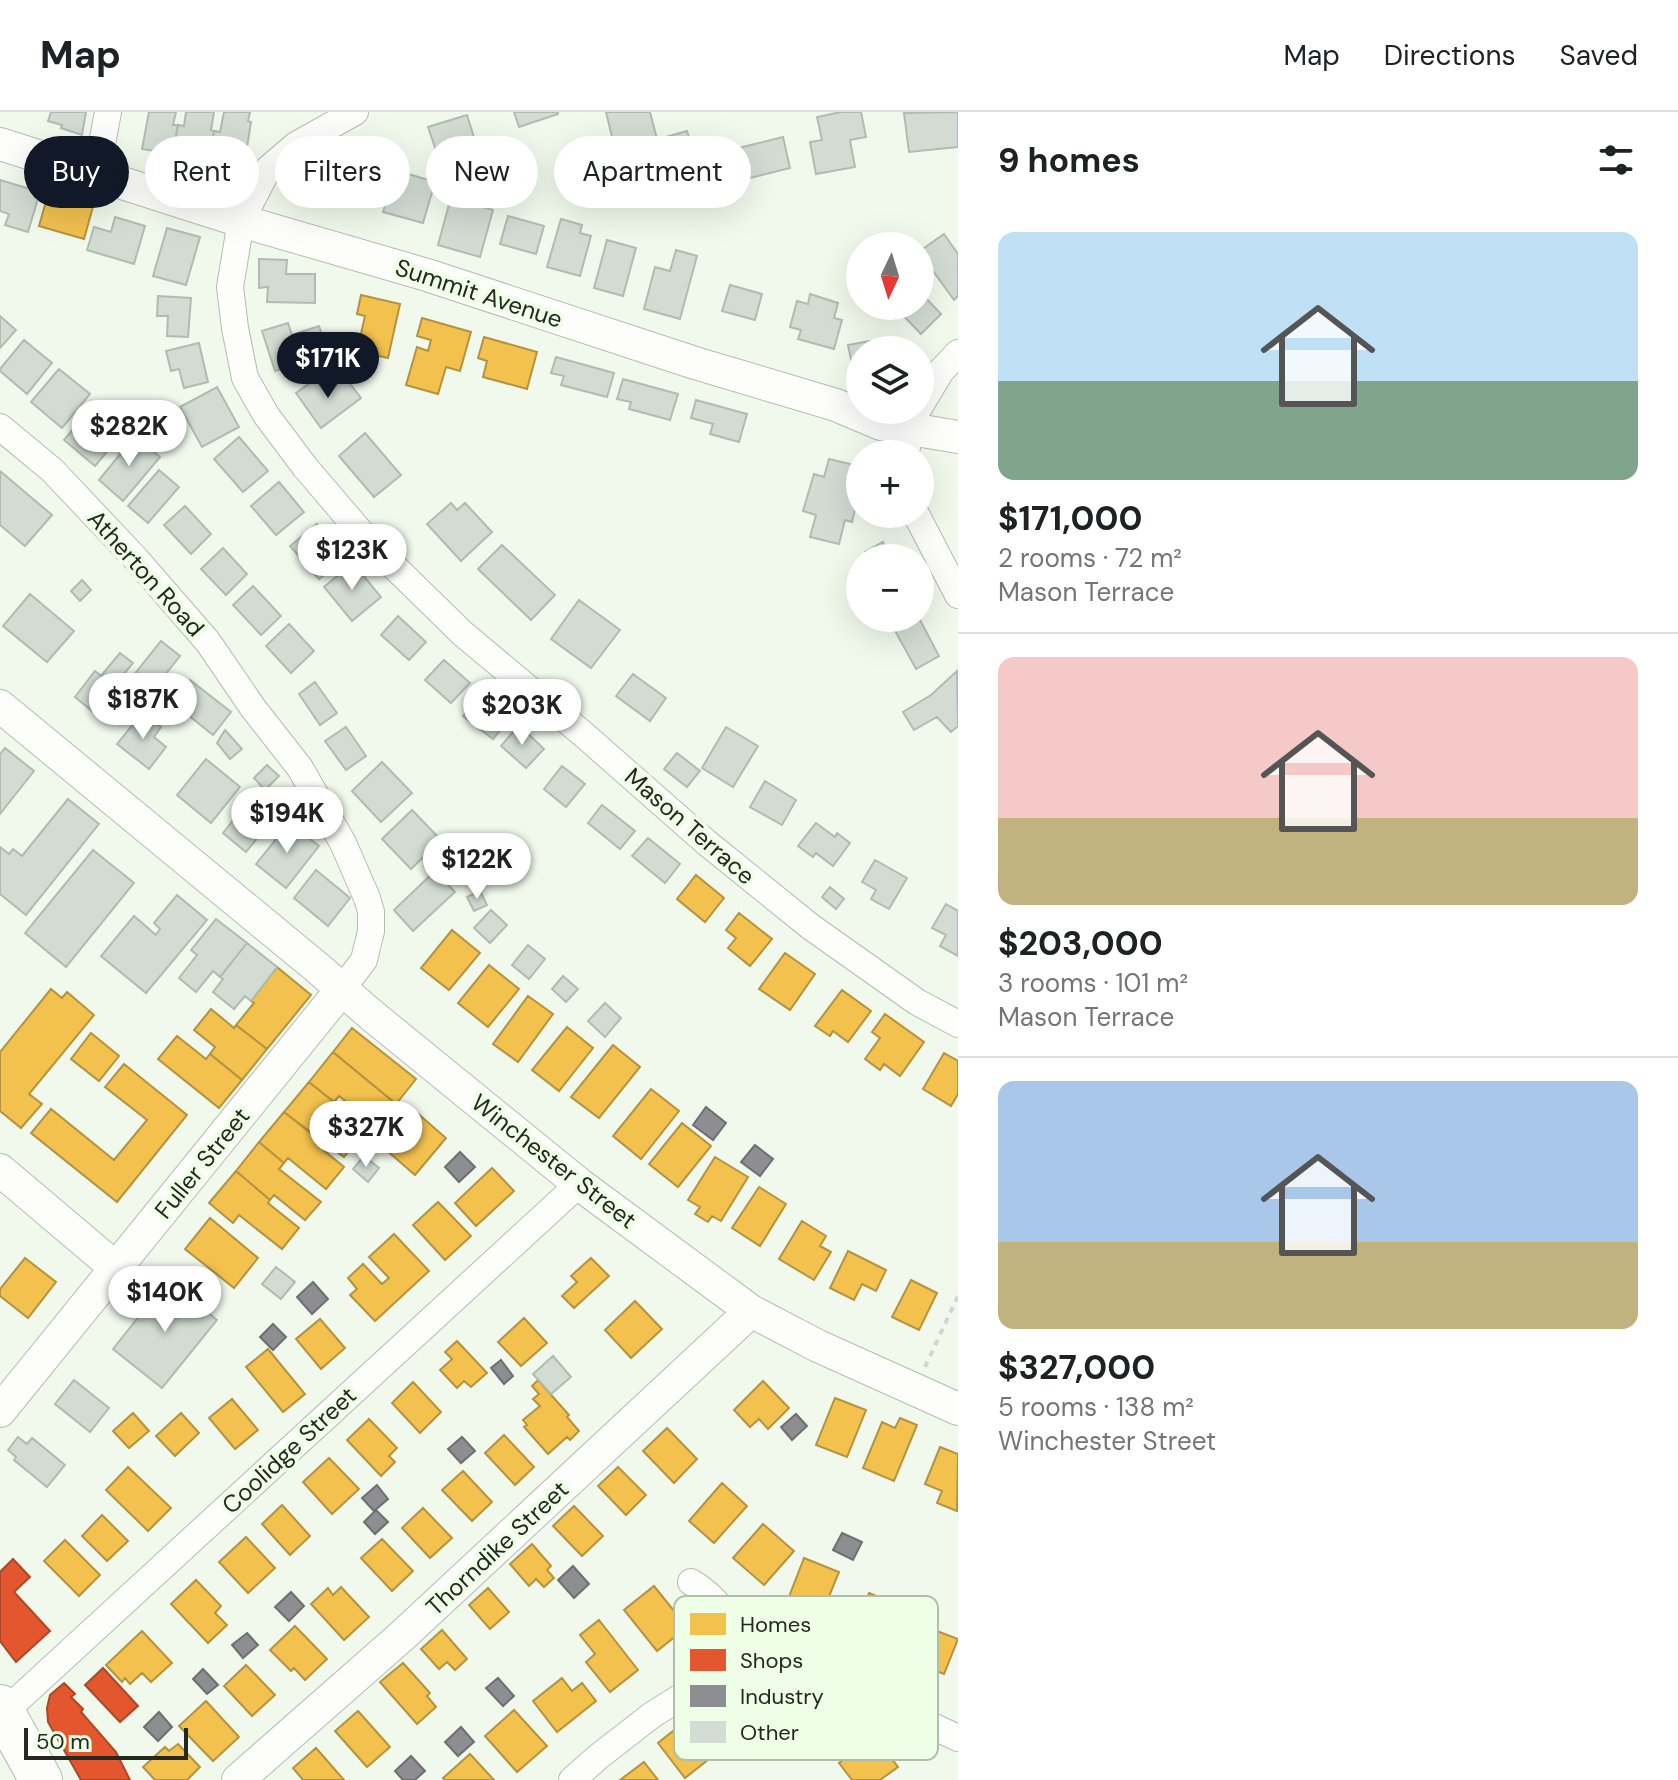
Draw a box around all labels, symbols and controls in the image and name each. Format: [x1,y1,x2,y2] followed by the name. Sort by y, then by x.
[40,30,121,80] text: Map
[1283,37,1340,74] text: Map
[1384,37,1516,74] text: Directions
[1560,37,1638,74] text: Saved
[24,136,129,208] chip: Buy
[145,136,259,208] chip: Rent
[275,136,410,208] chip: Filters
[426,136,538,208] chip: New
[554,136,751,208] chip: Apartment
[998,138,1140,183] text: 9 homes
[1594,138,1638,182] icon: filters
[846,232,934,320] north arrow
[846,232,934,632] map controls
[392,251,566,335] street label: Summit Avenue
[1246,284,1390,428] icon: home
[272,332,384,400] pin: $171K
[846,336,934,424] button: layers
[295,341,361,375] text: $171K
[73,400,185,468] pin: $282K
[90,409,168,443] text: $282K
[846,440,934,528] button: +
[998,496,1142,541] text: $171,000
[81,503,211,643] street label: Atherton Road
[296,524,408,592] pin: $123K
[316,533,388,567] text: $123K
[998,541,1182,575] text: 2 rooms · 72 m²
[846,544,934,632] button: −
[998,575,1174,609] text: Mason Terrace
[87,673,199,741] pin: $187K
[466,679,578,747] pin: $203K
[107,682,179,716] text: $187K
[481,688,563,722] text: $203K
[1246,709,1390,853] icon: home
[618,761,762,891] street label: Mason Terrace
[231,787,343,855] pin: $194K
[249,796,325,830] text: $194K
[421,833,533,901] pin: $122K
[441,842,513,876] text: $122K
[998,921,1163,966] text: $203,000
[998,966,1188,1000] text: 3 rooms · 101 m²
[998,1000,1174,1034] text: Mason Terrace
[465,1087,643,1235] street label: Winchester Street
[148,1101,256,1225] street label: Fuller Street
[310,1101,422,1169] pin: $327K
[327,1110,405,1144] text: $327K
[1246,1133,1390,1277] icon: home
[109,1266,221,1334] pin: $140K
[126,1275,204,1309] text: $140K
[998,1345,1155,1390] text: $327,000
[215,1380,363,1520] street label: Coolidge Street
[998,1390,1194,1424] text: 5 rooms · 138 m²
[998,1424,1216,1458] text: Winchester Street
[419,1474,575,1622] street label: Thorndike Street
[674,1596,938,1760] legend
[740,1610,811,1639] text: Homes
[740,1646,803,1675] text: Shops
[740,1682,824,1711] text: Industry
[740,1718,799,1747] text: Other
[24,1724,188,1760] scale bar
[36,1727,90,1756] text: 50 m

